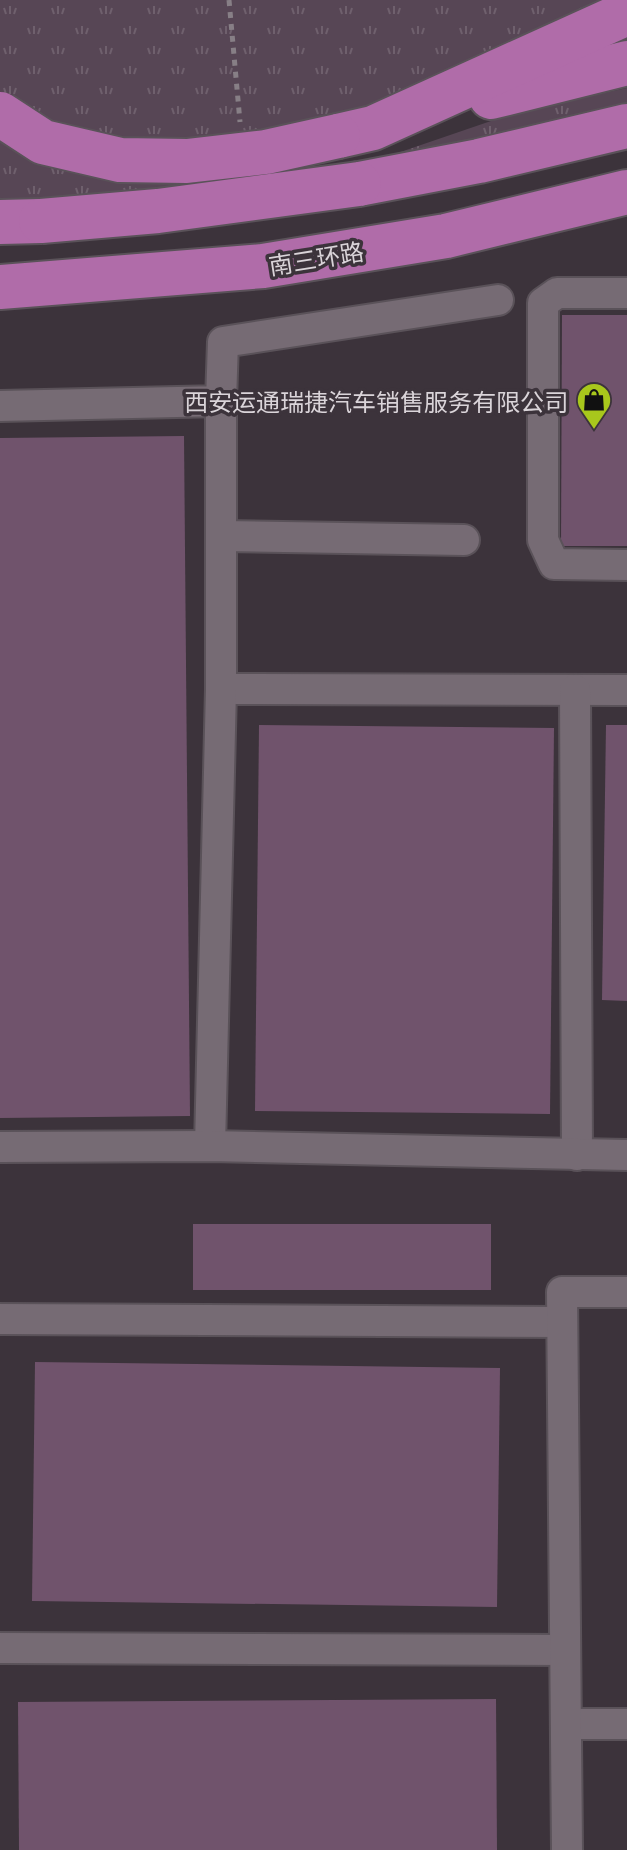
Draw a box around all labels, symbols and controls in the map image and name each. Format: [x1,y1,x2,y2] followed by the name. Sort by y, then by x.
[266,232,366,282] street label: 南三环路
[575,381,613,431] shop icon: 西安运通瑞捷汽车销售服务有限公司
[184,383,568,418] place label: 西安运通瑞捷汽车销售服务有限公司

